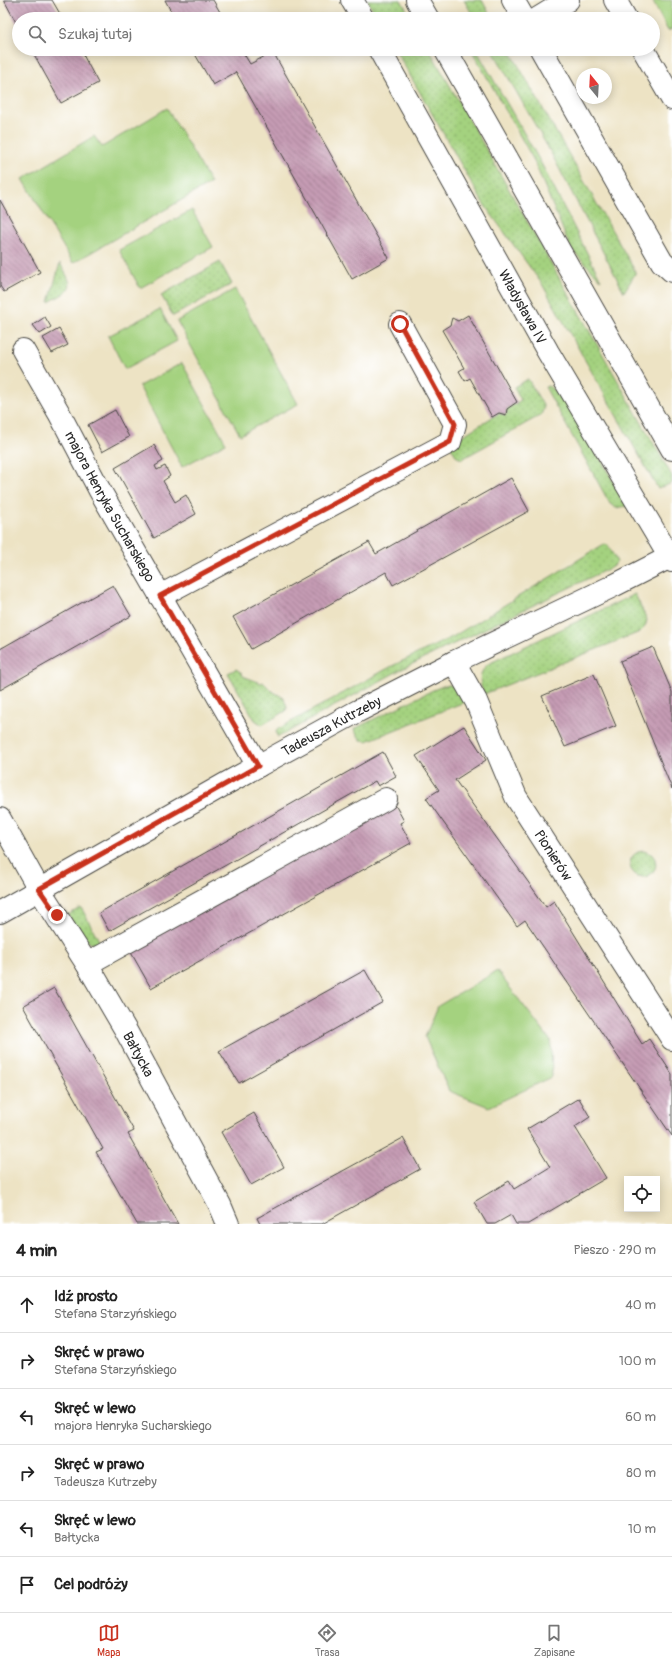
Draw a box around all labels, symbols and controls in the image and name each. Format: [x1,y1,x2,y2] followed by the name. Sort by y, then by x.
[12,12,660,56] search box
[26,23,48,45] icon: search
[58,25,132,44] text: Szukaj tutaj
[576,68,612,104] north arrow
[495,267,550,347] street label: Władysława IV
[391,315,409,333] route start
[61,428,159,585] street label: majora Henryka Sucharskiego
[279,693,384,760] street label: Tadeusza Kutrzeby
[530,827,576,885] street label: Pionierów
[48,906,66,924] route end
[119,1029,157,1080] street label: Bałtycka
[624,1176,660,1212] map controls
[624,1176,660,1212] button: locate
[16,1240,57,1261] text: 4 min
[573,1242,656,1258] text: Pieszo · 290 m
[54,1287,118,1306] text: Idź prosto
[16,1294,38,1316] icon: ahead
[625,1297,656,1313] text: 40 m
[54,1306,177,1322] text: Stefana Starzyńskiego
[54,1343,144,1362] text: Skręć w prawo
[16,1350,38,1372] icon: right
[619,1353,656,1369] text: 100 m
[54,1362,177,1378] text: Stefana Starzyńskiego
[54,1399,136,1418] text: Skręć w lewo
[16,1406,38,1428] icon: left
[625,1409,656,1425] text: 60 m
[54,1418,212,1434] text: majora Henryka Sucharskiego
[54,1455,144,1474] text: Skręć w prawo
[16,1462,38,1484] icon: right
[626,1465,656,1481] text: 80 m
[54,1474,157,1490] text: Tadeusza Kutrzeby
[54,1511,136,1530] text: Skręć w lewo
[16,1518,38,1540] icon: left
[628,1521,656,1537] text: 10 m
[54,1530,99,1546] text: Bałtycka
[16,1574,38,1596] icon: arrive
[54,1575,128,1594] text: Cel podróży
[97,1622,120,1659] tab: Mapa
[315,1622,340,1659] tab: Trasa
[534,1622,575,1659] tab: Zapisane

